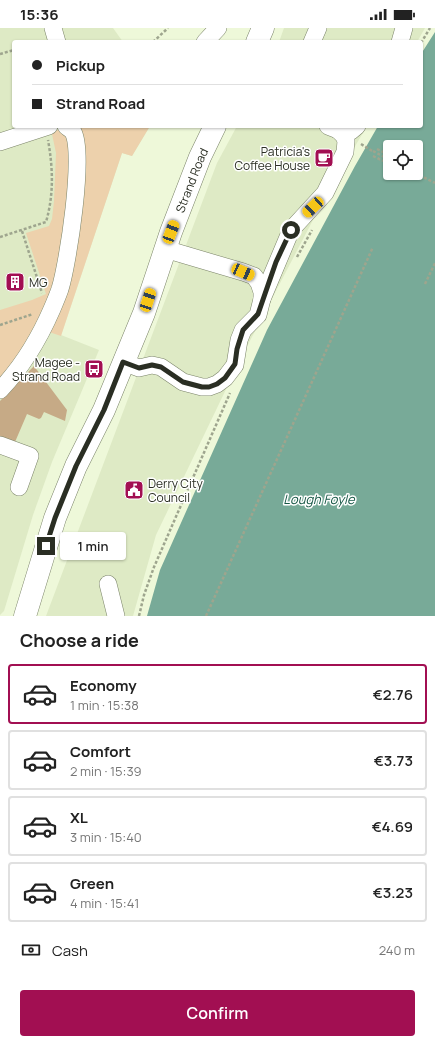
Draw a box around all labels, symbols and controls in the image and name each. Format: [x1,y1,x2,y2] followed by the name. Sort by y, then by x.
[20,4,59,25] text: 15:36
[56,55,105,76] text: Pickup
[56,93,145,114] text: Strand Road
[383,140,423,180] map controls
[383,140,423,180] button: locate
[234,143,310,174] place label: Patricia's Coffee House
[171,145,212,215] street label: Strand Road
[313,147,335,169] cafe icon: Patricia's Coffee House
[300,194,326,220] car
[161,219,181,245] car
[282,221,300,239] route start
[230,262,256,282] car
[4,271,26,293] building icon: MG
[29,274,48,291] place label: MG
[139,287,157,313] car
[12,354,80,385] place label: Magee - Strand Road
[83,358,105,380] bus stop icon: Magee - Strand Road
[148,475,203,506] place label: Derry City Council
[123,479,145,501] public building icon: Derry City Council
[283,490,356,508] water label: Lough Foyle
[60,532,126,560] callout: 1 min
[37,537,55,555] route end
[78,537,109,555] text: 1 min
[20,628,139,652] text: Choose a ride
[70,675,137,696] text: Economy
[22,676,58,712] icon: car
[373,684,413,705] text: €2.76
[70,696,139,714] text: 1 min · 15:38
[70,741,131,762] text: Comfort
[22,742,58,778] icon: car
[374,750,413,771] text: €3.73
[70,762,142,780] text: 2 min · 15:39
[70,807,88,828] text: XL
[22,808,58,844] icon: car
[372,816,413,837] text: €4.69
[70,828,142,846] text: 3 min · 15:40
[70,873,114,894] text: Green
[22,874,58,910] icon: car
[373,882,413,903] text: €3.23
[70,894,139,912] text: 4 min · 15:41
[20,939,42,961] icon: cash
[52,940,88,961] text: Cash
[379,941,415,959] text: 240 m
[20,990,415,1036] button: Confirm

